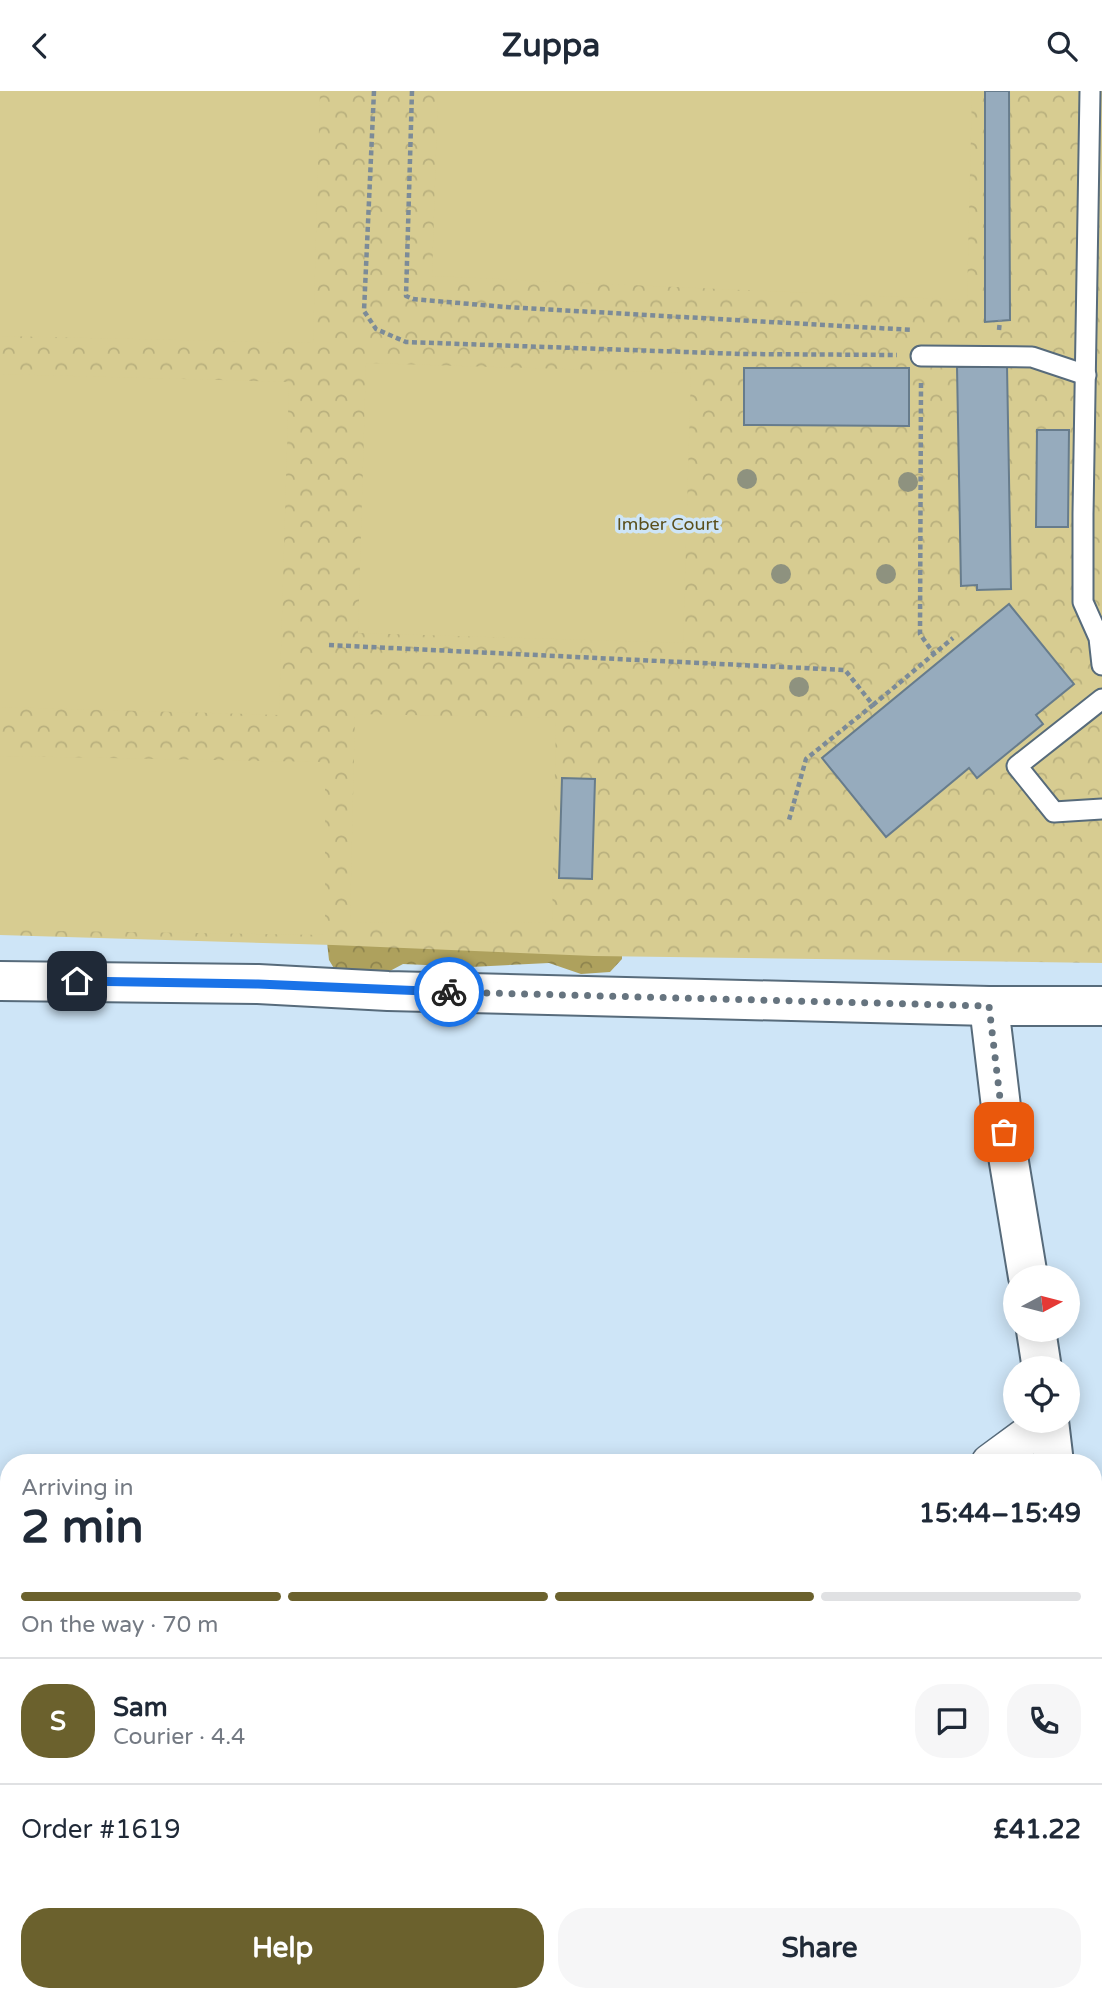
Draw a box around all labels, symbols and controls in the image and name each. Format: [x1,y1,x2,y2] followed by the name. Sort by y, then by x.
[21,27,59,65] icon: back
[502,27,600,65] text: Zuppa
[1043,27,1081,65] icon: search
[617,513,719,535] park label: Imber Court
[47,951,107,1011] pin
[414,957,484,1027] courier
[58,962,96,1000] icon: home
[430,973,468,1011] icon: bike
[974,1102,1034,1162] pin
[985,1113,1023,1151] icon: bag
[1003,1265,1080,1342] north arrow
[1003,1265,1080,1433] map controls
[1003,1356,1080,1433] button: locate
[21,1474,134,1502] text: Arriving in
[919,1498,1081,1529] text: 15:44–15:49
[21,1500,144,1555] text: 2 min
[21,1611,218,1639] text: On the way · 70 m
[915,1684,989,1758] button: chat
[1007,1684,1081,1758] button: phone
[113,1692,168,1723] text: Sam
[50,1706,66,1737] text: S
[113,1723,245,1751] text: Courier · 4.4
[21,1814,181,1845] text: Order #1619
[993,1814,1081,1845] text: £41.22
[21,1908,544,1988] button: Help
[558,1908,1081,1988] button: Share

